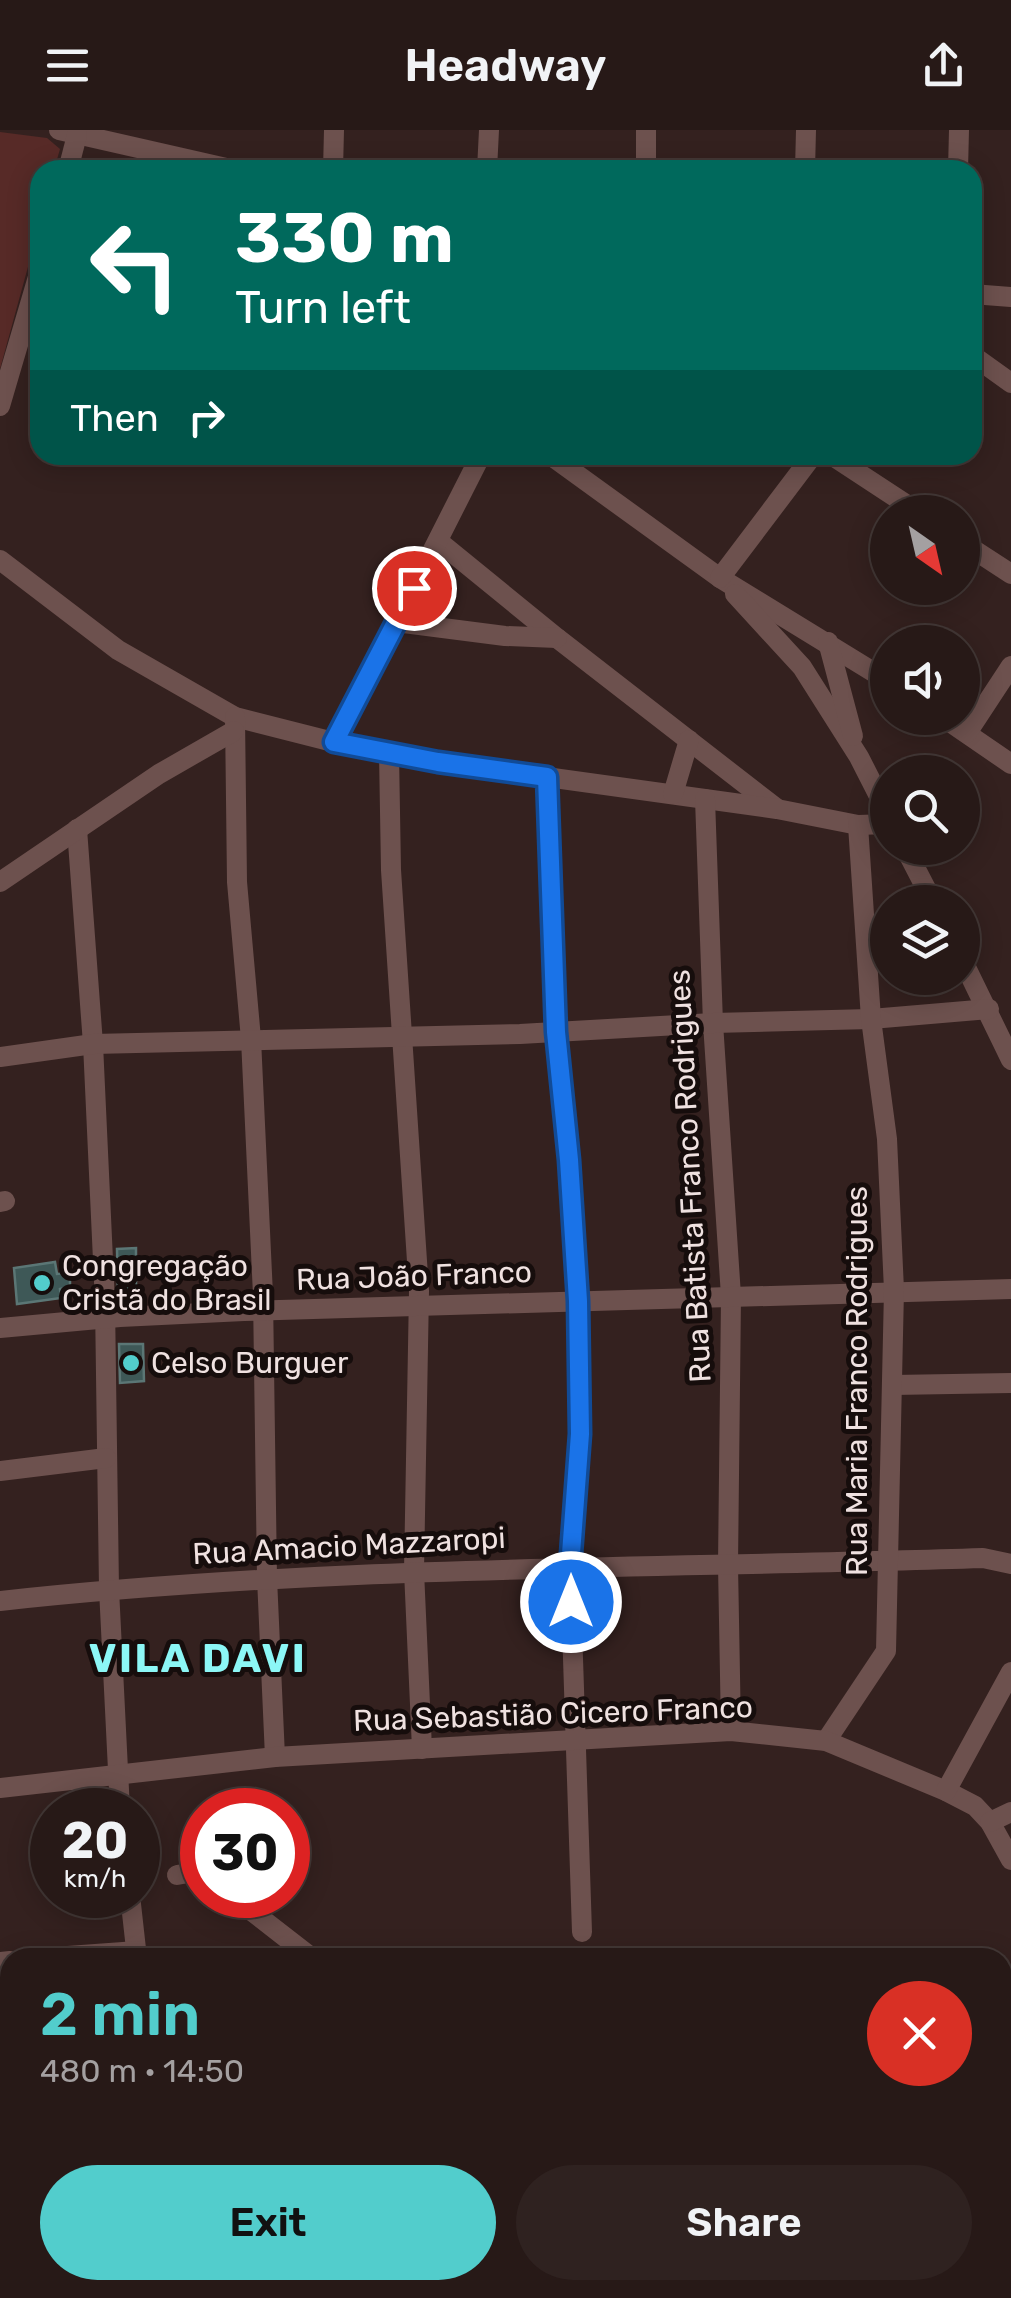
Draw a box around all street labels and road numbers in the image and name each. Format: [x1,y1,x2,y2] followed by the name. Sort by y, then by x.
[661,969,719,1383] street label: Rua Batista Franco Rodrigues
[839,1186,875,1576] street label: Rua Maria Franco Rodrigues
[296,1254,532,1298] street label: Rua João Franco
[192,1520,506,1572] street label: Rua Amacio Mazzaropi
[353,1689,753,1739] street label: Rua Sebastião Cicero Franco

